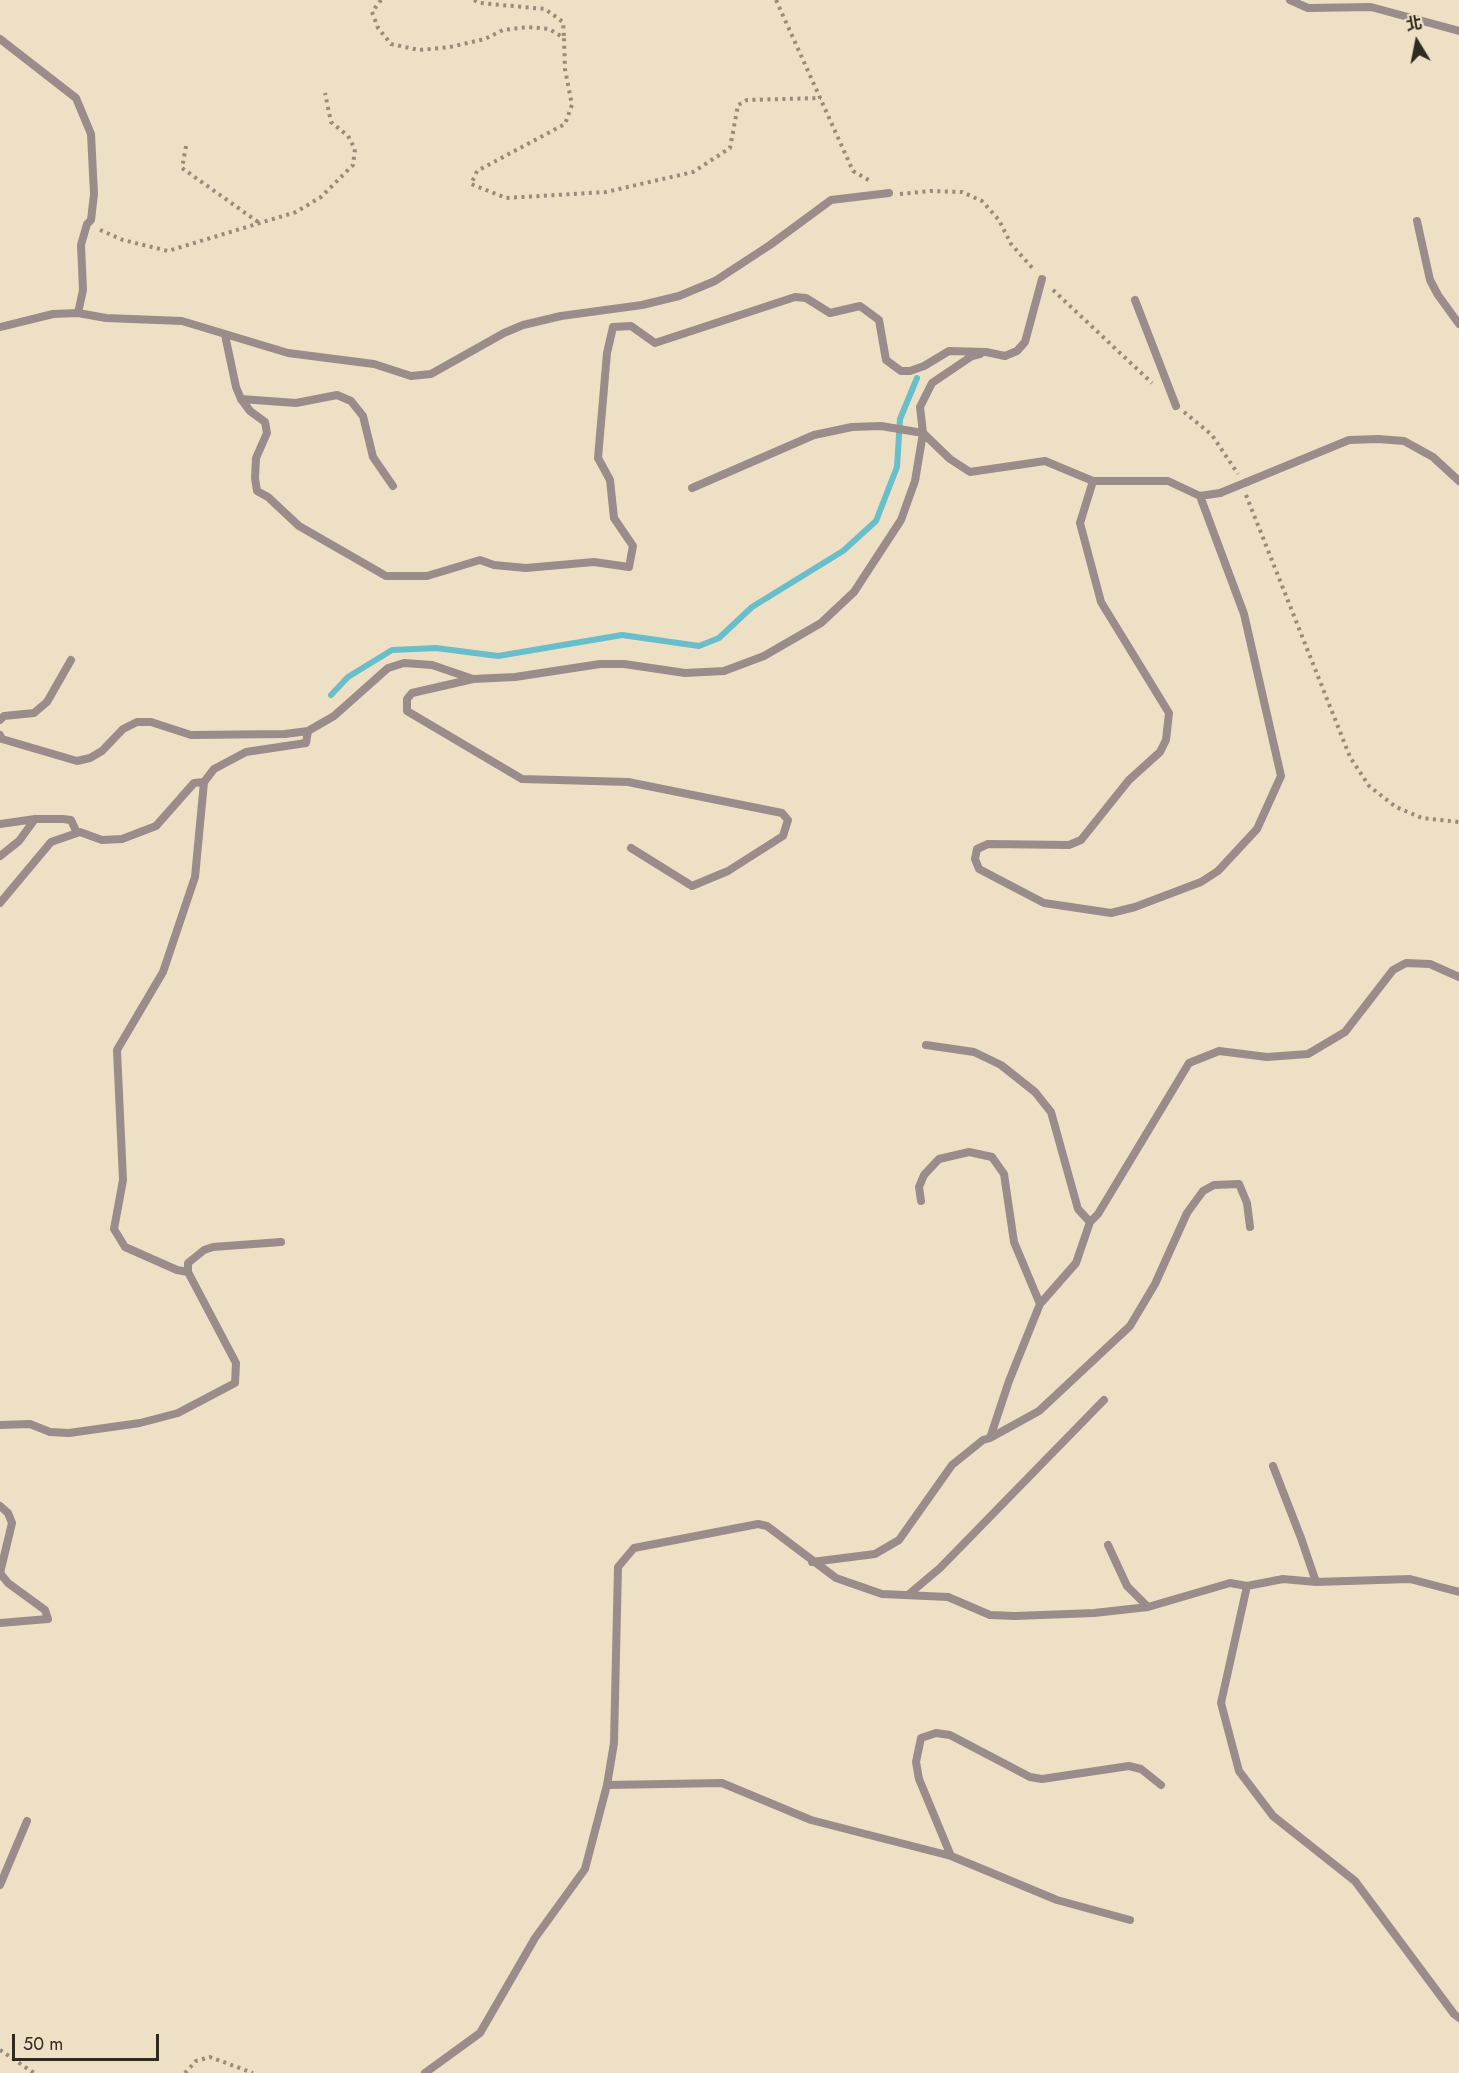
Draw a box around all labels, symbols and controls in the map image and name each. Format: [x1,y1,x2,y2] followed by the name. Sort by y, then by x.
[1404,11,1424,36] text: 北
[1387,12,1447,72] north arrow
[15,2022,162,2060] scale bar
[23,2031,63,2057] text: 50 m

